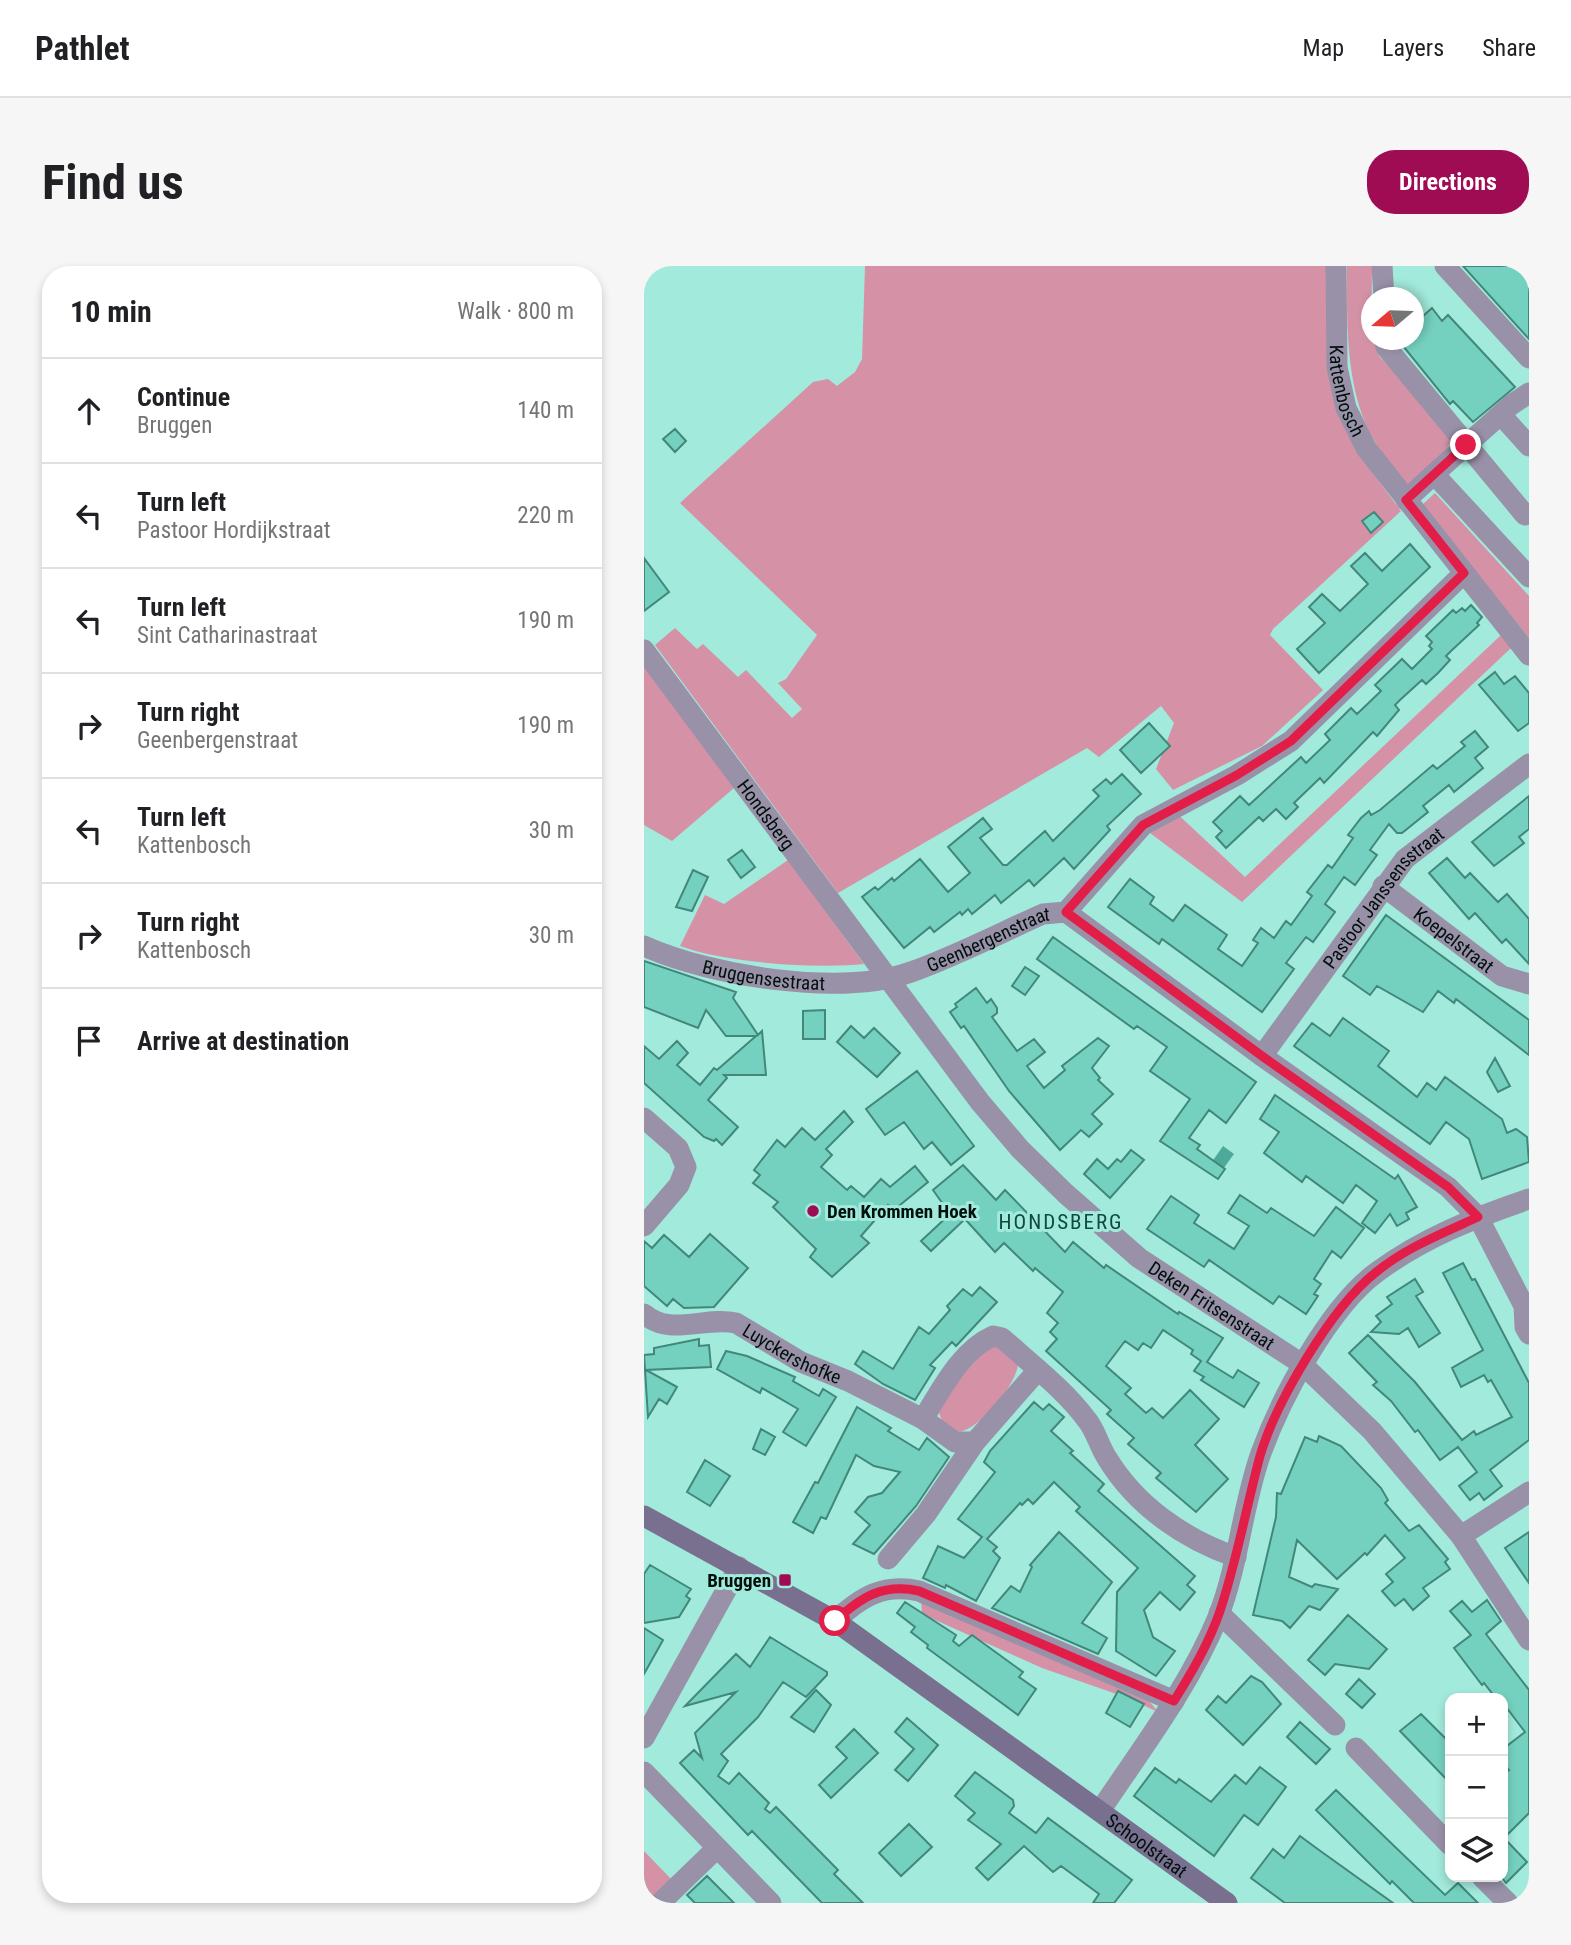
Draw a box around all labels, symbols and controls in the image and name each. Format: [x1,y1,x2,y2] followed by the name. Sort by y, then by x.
[35,29,130,68] text: Pathlet
[1303,34,1344,62] text: Map
[1382,34,1444,62] text: Layers
[1482,34,1536,62] text: Share
[1367,150,1529,214] button: Directions
[42,154,184,211] text: Find us
[1361,287,1424,350] north arrow
[70,294,152,329] text: 10 min
[457,298,574,325] text: Walk · 800 m
[1325,345,1369,440] street label: Kattenbosch
[137,382,230,412] text: Continue
[70,392,108,430] icon: ahead
[517,397,574,424] text: 140 m
[137,412,212,439] text: Bruggen
[1450,429,1481,460] route end
[137,487,226,517] text: Turn left
[70,497,108,535] icon: left
[517,502,574,529] text: 220 m
[137,517,331,544] text: Pastoor Hordijkstraat
[137,592,226,622] text: Turn left
[70,602,108,640] icon: left
[517,607,574,634] text: 190 m
[137,622,318,649] text: Sint Catharinastraat
[137,697,239,727] text: Turn right
[70,707,108,745] icon: right
[517,712,574,739] text: 190 m
[137,727,298,754] text: Geenbergenstraat
[732,775,800,855] street label: Hondsberg
[137,802,226,832] text: Turn left
[70,812,108,850] icon: left
[529,817,574,844] text: 30 m
[1318,823,1449,973] street label: Pastoor Janssensstraat
[137,832,251,859] text: Kattenbosch
[923,902,1050,977] street label: Geenbergenstraat
[1409,902,1498,978] street label: Koepelstraat
[137,907,239,937] text: Turn right
[70,917,108,955] icon: right
[529,922,574,949] text: 30 m
[137,937,251,964] text: Kattenbosch
[700,955,825,995] street label: Bruggensestraat
[70,1022,108,1060] icon: arrive
[137,1026,349,1056] text: Arrive at destination
[827,1200,978,1223] place label: Den Krommen Hoek
[805,1203,821,1219] marker: Den Krommen Hoek
[999,1210,1124,1234] district label: HONDSBERG
[1144,1256,1279,1355] street label: Deken Fritsenstraat
[738,1319,845,1389] street label: Luyckershofke
[707,1569,771,1592] place label: Bruggen
[777,1572,793,1588] marker: Bruggen
[819,1605,850,1636] route start
[1445,1693,1508,1882] map controls
[1445,1693,1508,1756] button: +
[1445,1756,1508,1819] button: −
[1101,1809,1192,1883] street label: Schoolstraat
[1445,1819,1508,1882] button: layers

